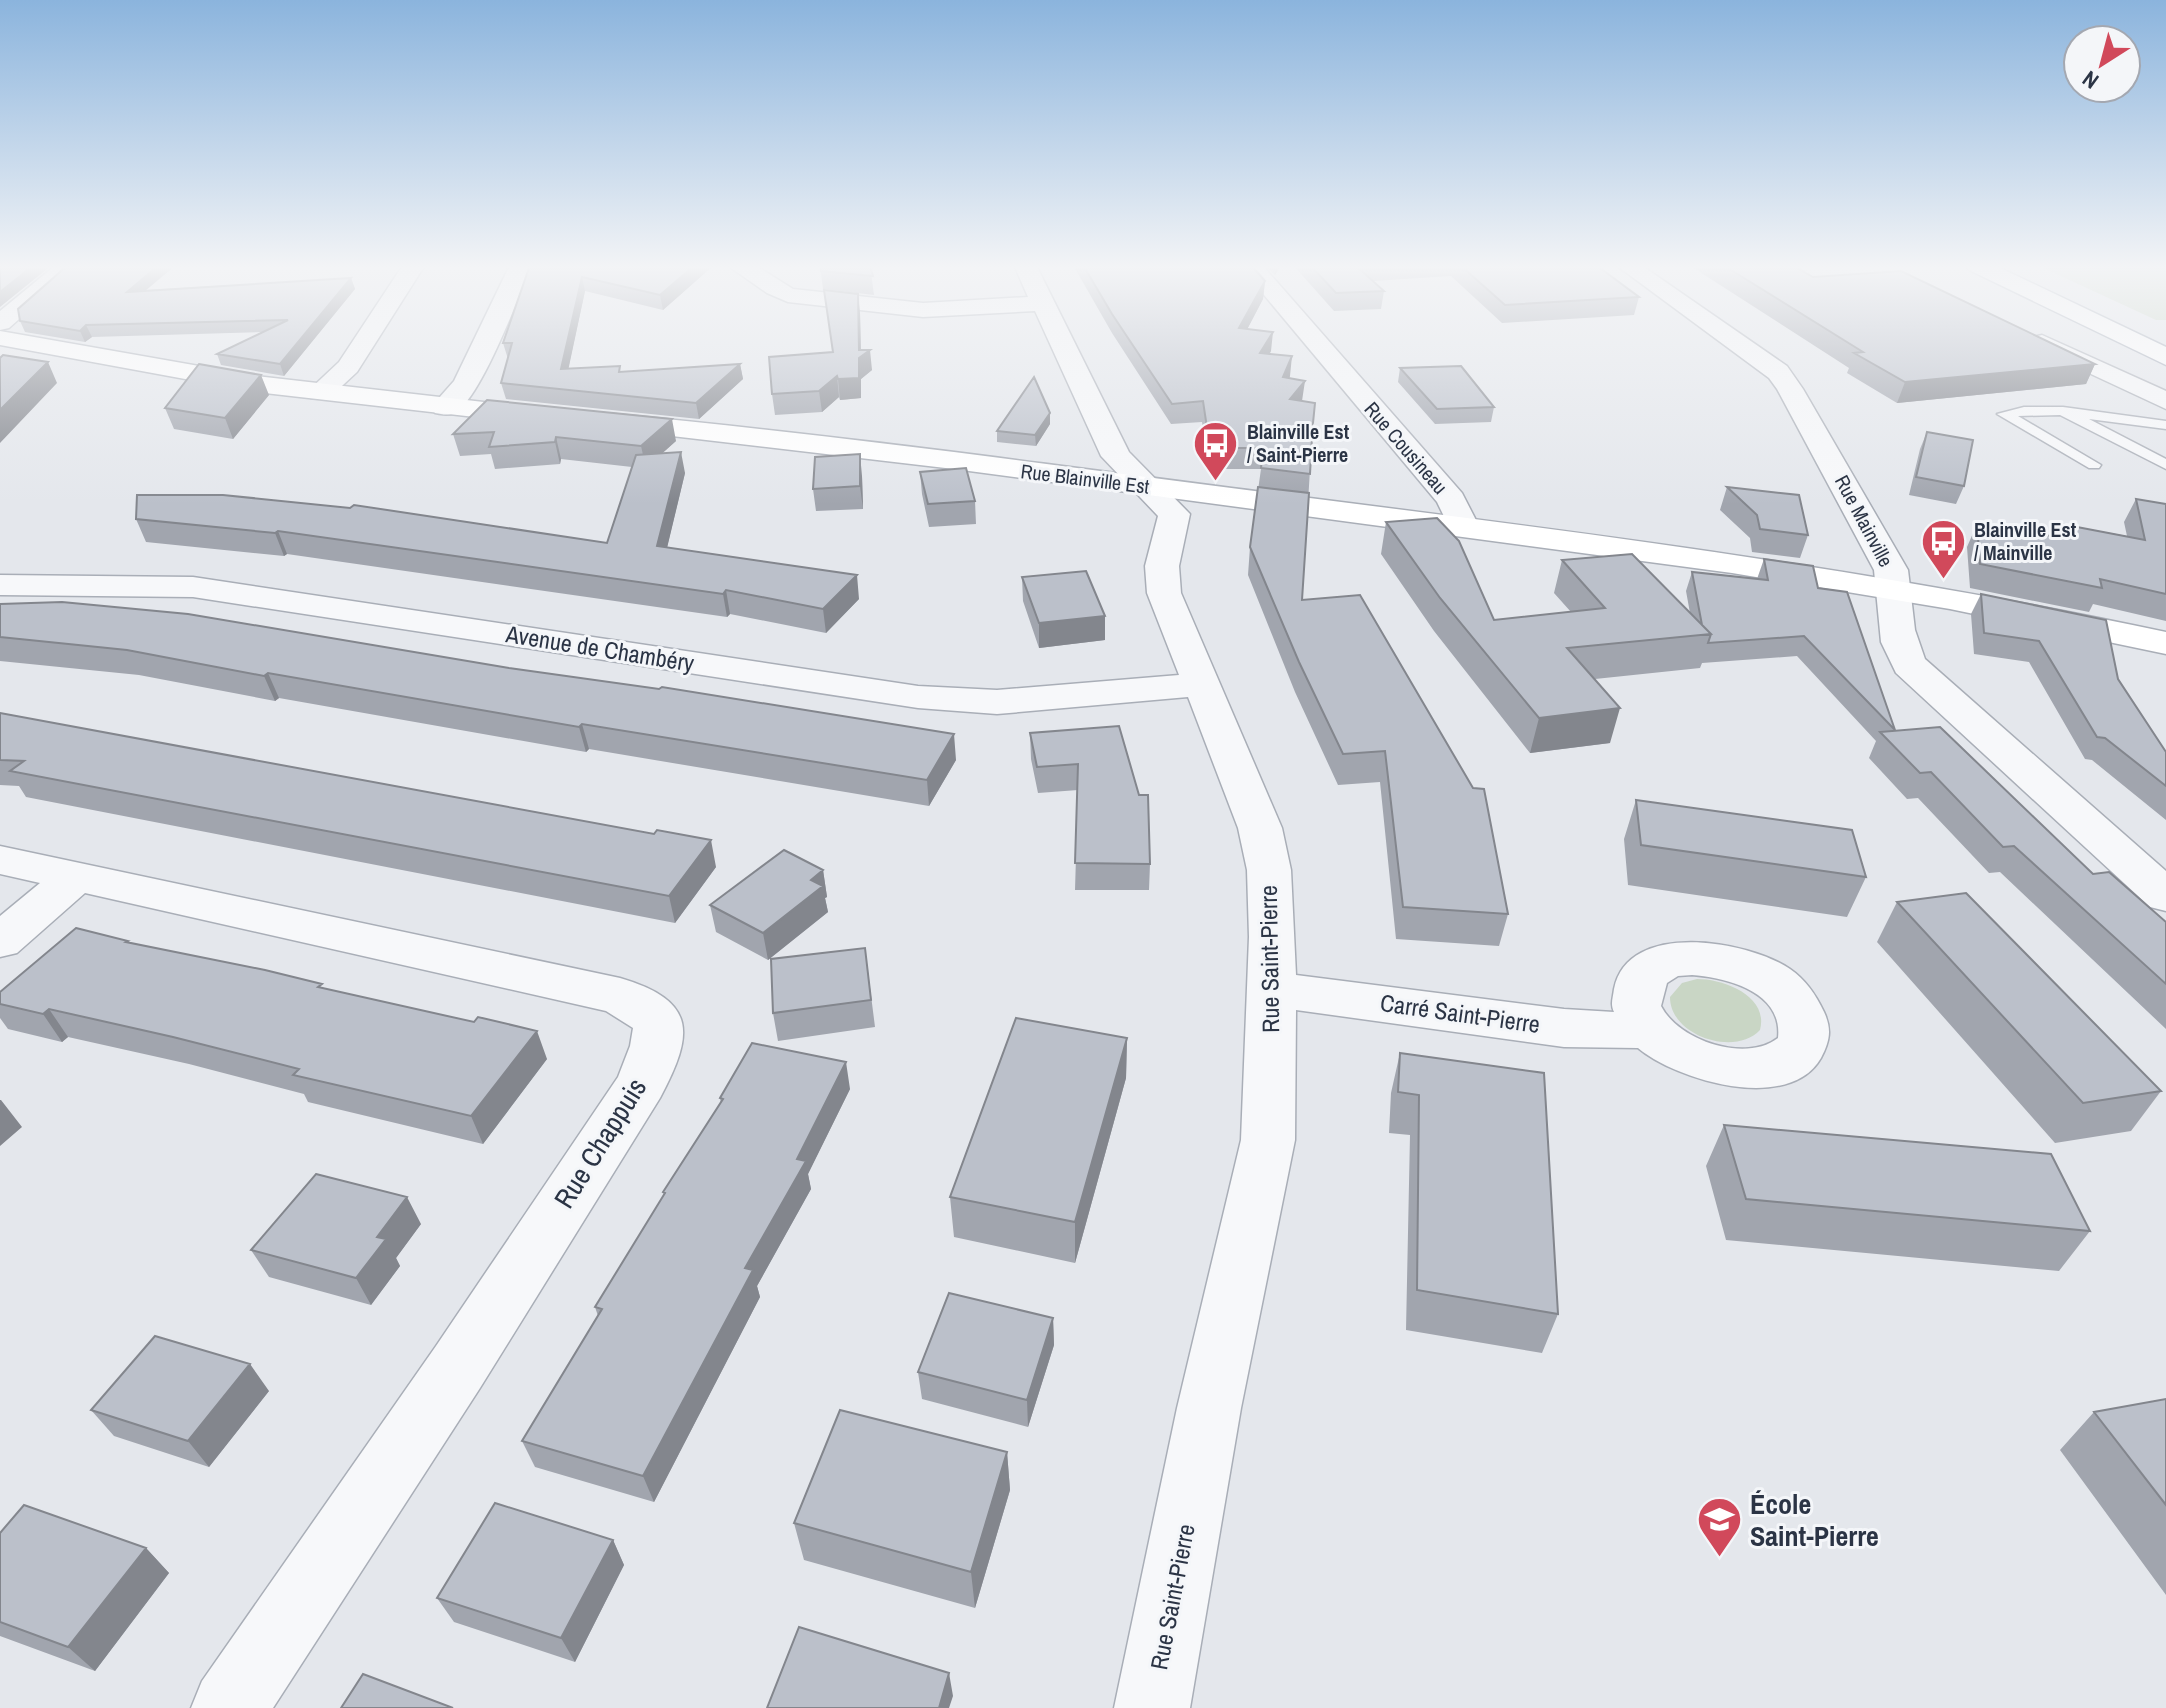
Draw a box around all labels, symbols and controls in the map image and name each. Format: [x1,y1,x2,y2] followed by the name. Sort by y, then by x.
[2062,24,2142,104] north arrow
[2076,64,2104,96] text: N
[1359,396,1454,500] street label: Rue Cousineau
[1247,418,1350,468] place label: Blainville Est / Saint-Pierre
[1192,420,1240,483] bus stop icon: Blainville Est / Saint-Pierre
[1019,457,1151,500] street label: Rue Blainville Est
[1829,470,1900,571] street label: Rue Mainville
[1974,516,2077,566] place label: Blainville Est / Mainville
[1919,518,1967,581] bus stop icon: Blainville Est / Mainville
[503,617,697,679] street label: Avenue de Chambéry
[1252,885,1286,1033] street label: Rue Saint-Pierre
[1378,986,1542,1040] street label: Carré Saint-Pierre
[545,1071,655,1215] street label: Rue Chappuis
[1750,1485,1879,1555] place label: École Saint-Pierre
[1695,1496,1743,1559] school or university icon: École Saint-Pierre
[1142,1521,1202,1672] street label: Rue Saint-Pierre

